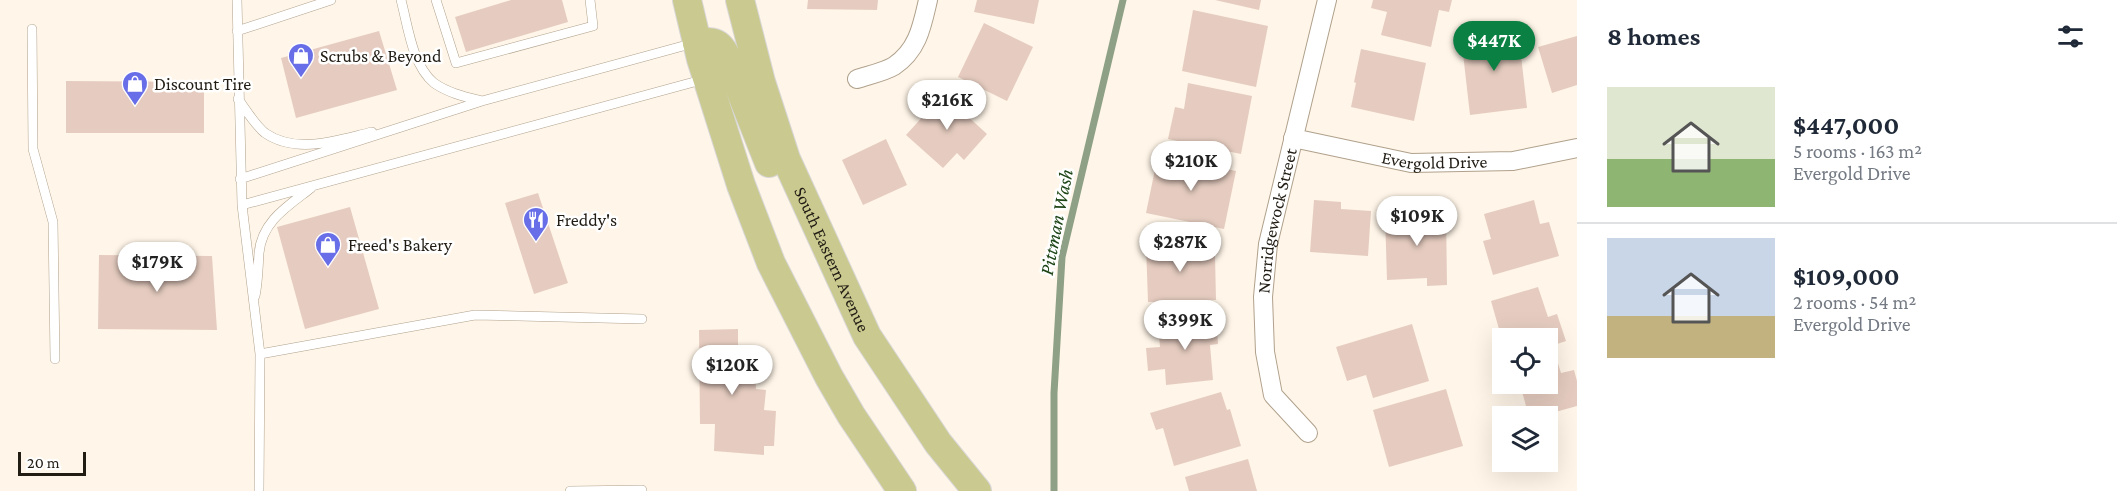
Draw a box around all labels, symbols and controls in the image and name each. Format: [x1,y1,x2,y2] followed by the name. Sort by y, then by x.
[2054,20,2087,53] icon: filters
[1452,21,1536,72] pin: $447K
[1607,22,1700,51] text: 8 homes
[1467,29,1521,51] text: $447K
[286,41,316,79] shop icon: Scrubs & Beyond
[320,46,442,66] place label: Scrubs & Beyond
[120,69,150,107] shop icon: Discount Tire
[154,74,251,94] place label: Discount Tire
[905,80,989,131] pin: $216K
[921,88,973,110] text: $216K
[1655,111,1727,183] icon: home
[1793,111,1899,140] text: $447,000
[1793,140,1922,162] text: 5 rooms · 163 m²
[1149,141,1233,192] pin: $210K
[1253,145,1301,294] street label: Norridgewock Street
[1380,147,1488,173] street label: Evergold Drive
[1165,149,1217,171] text: $210K
[1793,162,1911,184] text: Evergold Drive
[1035,167,1077,277] water label: Pittman Wash
[790,184,874,335] street label: South Eastern Avenue
[1375,196,1459,247] pin: $109K
[1390,204,1444,226] text: $109K
[521,205,551,243] restaurant icon: Freddy's
[556,210,617,230] place label: Freddy's
[1138,222,1222,273] pin: $287K
[313,230,343,268] shop icon: Freed's Bakery
[1153,230,1207,252] text: $287K
[348,235,453,255] place label: Freed's Bakery
[115,242,199,293] pin: $179K
[132,250,182,272] text: $179K
[1655,262,1727,334] icon: home
[1793,262,1900,291] text: $109,000
[1793,291,1916,313] text: 2 rooms · 54 m²
[1143,300,1227,351] pin: $399K
[1158,308,1212,330] text: $399K
[1793,313,1911,335] text: Evergold Drive
[1492,328,1558,472] map controls
[1492,328,1558,394] button: locate
[690,345,774,396] pin: $120K
[706,353,758,375] text: $120K
[1492,406,1558,472] button: layers
[18,449,86,476] scale bar
[27,454,60,471] text: 20 m

